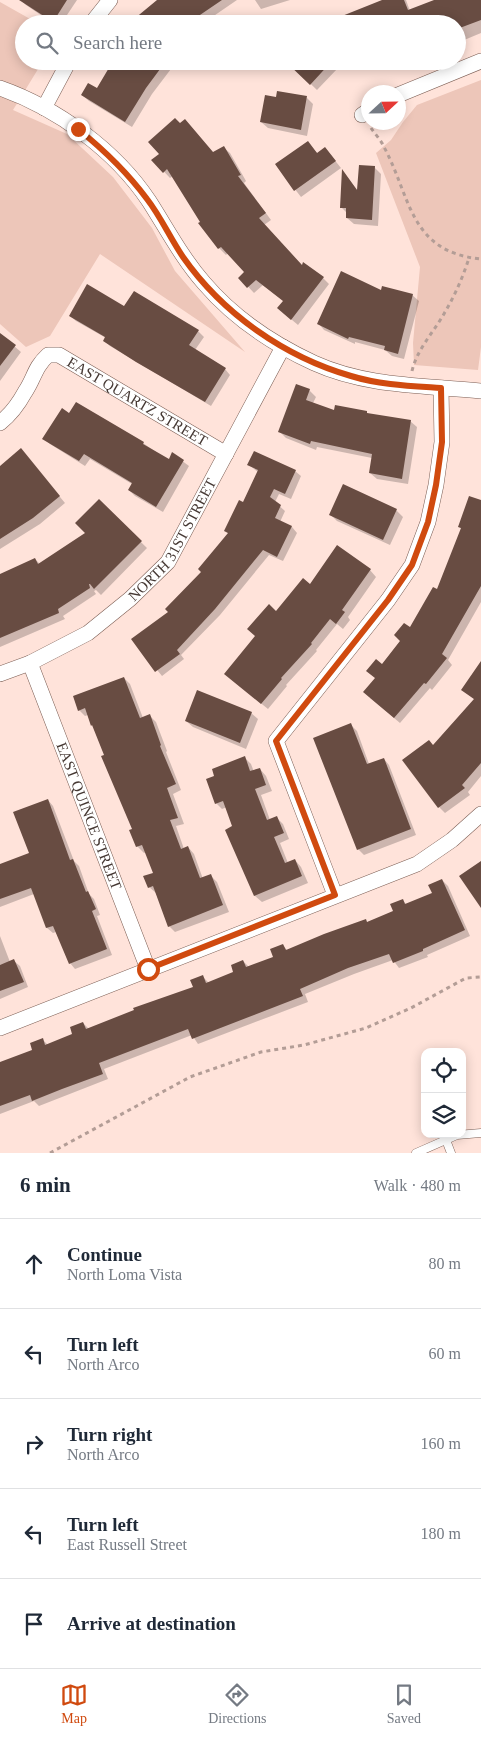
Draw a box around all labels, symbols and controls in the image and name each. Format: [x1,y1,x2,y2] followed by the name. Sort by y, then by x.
[15,15,466,70] search box
[33,29,61,57] icon: search
[73,32,162,53] text: Search here
[361,85,406,130] north arrow
[67,118,90,141] route end
[65,354,210,449] street label: EAST QUARTZ STREET
[125,476,219,604] street label: NORTH 31ST STREET
[53,740,125,892] street label: EAST QUINCE STREET
[137,958,160,981] route start
[421,1048,466,1138] map controls
[421,1048,466,1093] button: locate
[421,1093,466,1138] button: layers
[20,1173,71,1197] text: 6 min
[374,1177,461,1194] text: Walk · 480 m
[67,1244,142,1265] text: Continue
[20,1250,48,1278] icon: ahead
[429,1255,461,1272] text: 80 m
[67,1266,182,1283] text: North Loma Vista
[67,1334,139,1355] text: Turn left
[20,1340,48,1368] icon: left
[429,1345,461,1362] text: 60 m
[67,1356,139,1373] text: North Arco
[67,1424,152,1445] text: Turn right
[20,1430,48,1458] icon: right
[421,1435,461,1452] text: 160 m
[67,1446,139,1463] text: North Arco
[67,1514,139,1535] text: Turn left
[20,1520,48,1548] icon: left
[421,1525,461,1542] text: 180 m
[67,1536,187,1553] text: East Russell Street
[20,1610,48,1638] icon: arrive
[67,1613,236,1634] text: Arrive at destination
[60,1681,88,1727] tab: Map
[208,1681,267,1727] tab: Directions
[387,1681,421,1727] tab: Saved

